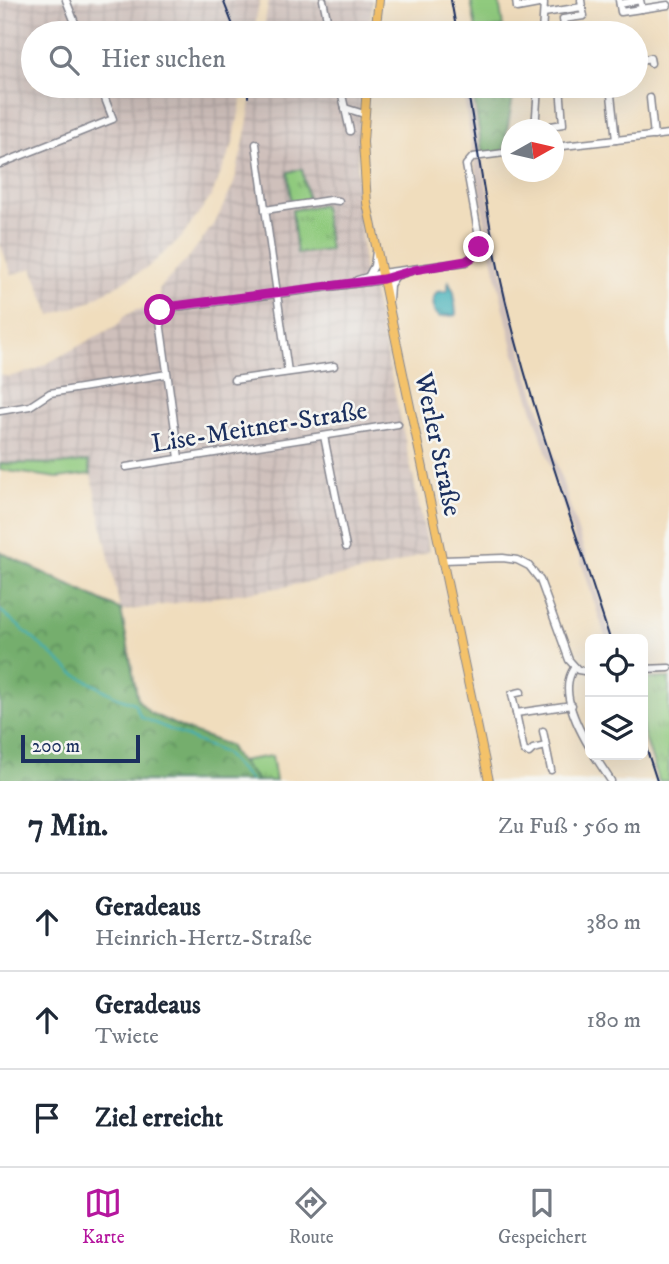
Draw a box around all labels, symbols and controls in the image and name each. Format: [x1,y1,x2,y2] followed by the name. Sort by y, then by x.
[21,21,648,98] search box
[45,41,83,79] icon: search
[101,43,226,76] text: Hier suchen
[501,119,564,182] north arrow
[463,231,494,262] route end
[144,294,175,325] route start
[406,369,469,519] street label: Werler Straße
[149,394,370,461] street label: Lise-Meitner-Straße
[585,634,648,760] map controls
[585,634,648,697] button: locate
[585,697,648,760] button: layers
[21,732,140,764] scale bar
[32,735,80,758] text: 200 m
[28,808,108,845] text: 7 Min.
[498,812,641,841] text: Zu Fuß · 560 m
[95,891,201,924] text: Geradeaus
[28,903,66,941] icon: ahead
[586,908,641,937] text: 380 m
[95,924,312,953] text: Heinrich-Hertz-Straße
[95,989,201,1022] text: Geradeaus
[28,1001,66,1039] icon: ahead
[586,1006,641,1035] text: 180 m
[95,1022,159,1051] text: Twiete
[28,1099,66,1137] icon: arrive
[95,1102,223,1135] text: Ziel erreicht
[82,1184,125,1249] tab: Karte
[289,1184,334,1249] tab: Route
[498,1184,587,1249] tab: Gespeichert

